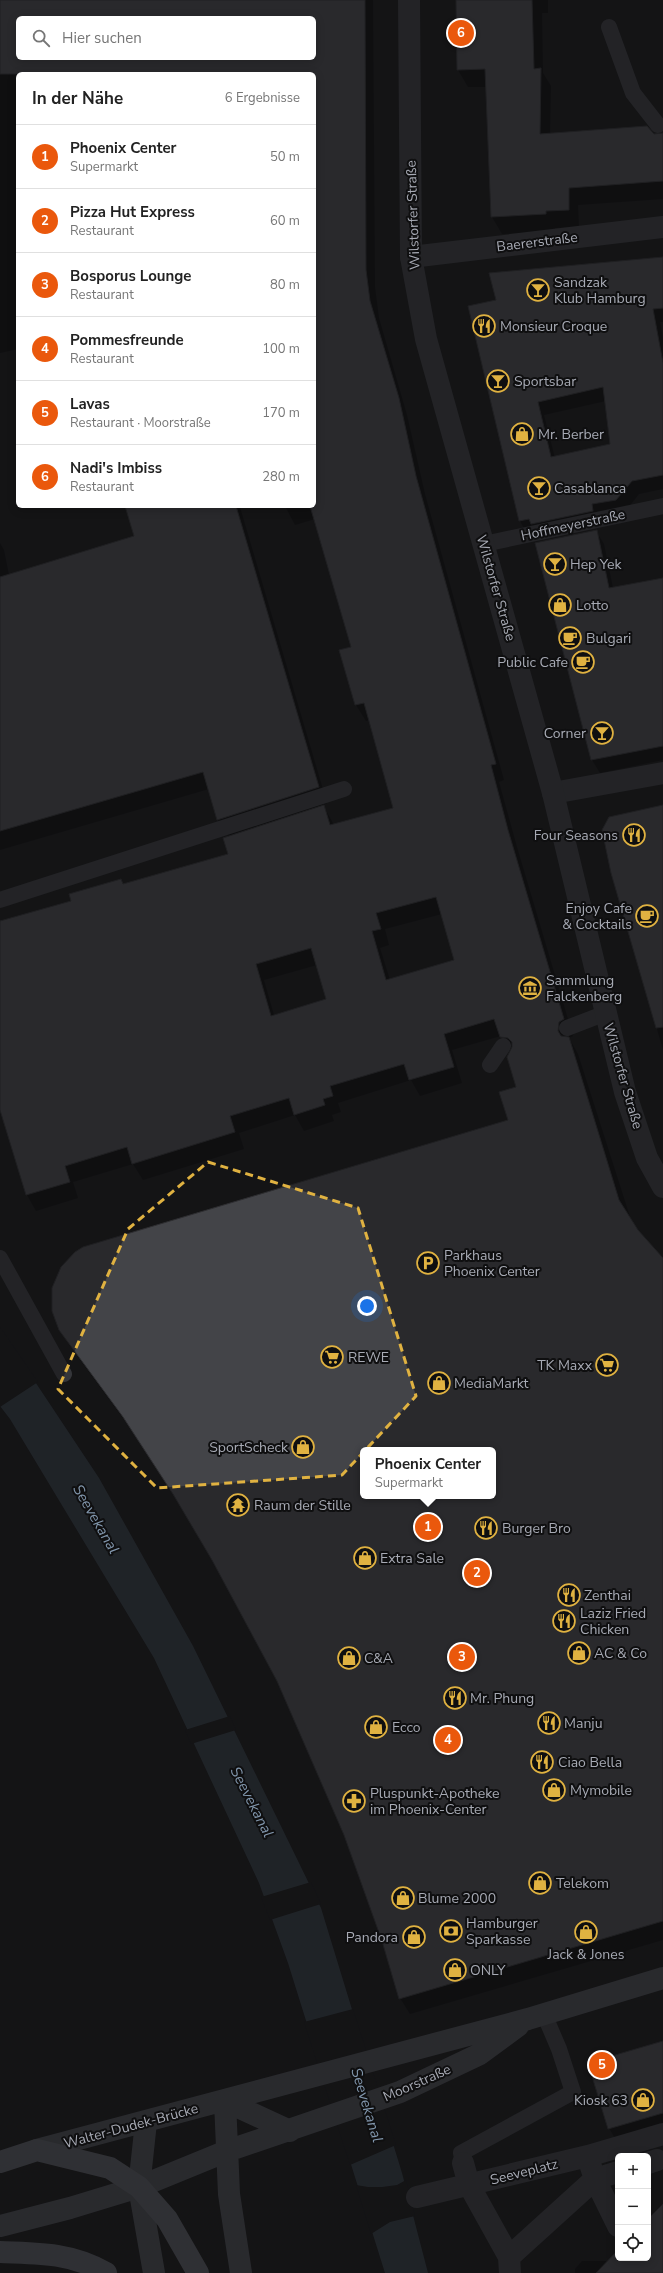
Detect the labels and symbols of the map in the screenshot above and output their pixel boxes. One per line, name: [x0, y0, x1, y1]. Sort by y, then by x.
pin: 6: [448, 18, 474, 48]
street label: Wilstorfer Straße: [402, 160, 424, 270]
street label: Baererstraße: [495, 228, 579, 256]
place label: Sandzak Klub Hamburg: [554, 273, 646, 308]
bar icon: Sandzak Klub Hamburg: [525, 277, 551, 303]
restaurant icon: Monsieur Croque: [471, 313, 497, 339]
place label: Monsieur Croque: [500, 317, 607, 336]
bar icon: Sportsbar: [485, 368, 511, 394]
place label: Sportsbar: [514, 372, 576, 391]
shop icon: Mr. Berber: [509, 421, 535, 447]
place label: Mr. Berber: [538, 425, 604, 444]
bar icon: Casablanca: [526, 475, 552, 501]
place label: Casablanca: [554, 479, 626, 498]
street label: Hoffmeyerstraße: [519, 505, 627, 545]
street label: Wilstorfer Straße: [472, 533, 520, 643]
bar icon: Hep Yek: [542, 551, 568, 577]
place label: Hep Yek: [570, 555, 623, 574]
shop icon: Lotto: [547, 592, 573, 618]
place label: Lotto: [576, 596, 609, 615]
cafe icon: Bulgari: [557, 625, 583, 651]
place label: Bulgari: [586, 629, 631, 648]
cafe icon: Public Cafe: [570, 649, 596, 675]
place label: Public Cafe: [497, 653, 568, 672]
bar icon: Corner: [589, 720, 615, 746]
place label: Corner: [544, 724, 586, 743]
restaurant icon: Four Seasons: [621, 822, 647, 848]
place label: Four Seasons: [534, 826, 618, 845]
place label: Enjoy Cafe & Cocktails: [562, 899, 632, 934]
cafe icon: Enjoy Cafe & Cocktails: [634, 903, 660, 929]
place label: Sammlung Falckenberg: [546, 971, 622, 1006]
museum icon: Sammlung Falckenberg: [517, 975, 543, 1001]
street label: Wilstorfer Straße: [599, 1021, 647, 1131]
place label: Parkhaus Phoenix Center: [444, 1246, 540, 1281]
parking icon: Parkhaus Phoenix Center: [415, 1250, 441, 1276]
your location: [357, 1296, 377, 1316]
supermarket icon: REWE: [319, 1344, 345, 1370]
place label: REWE: [348, 1348, 389, 1367]
supermarket icon: TK Maxx: [594, 1352, 620, 1378]
place label: TK Maxx: [537, 1356, 593, 1375]
shop icon: MediaMarkt: [426, 1370, 452, 1396]
place label: MediaMarkt: [454, 1374, 528, 1393]
shop icon: SportScheck: [290, 1434, 316, 1460]
place label: SportScheck: [209, 1438, 289, 1457]
water label: Seevekanal: [68, 1481, 124, 1557]
temple icon: Raum der Stille: [225, 1492, 251, 1518]
place label: Raum der Stille: [254, 1496, 351, 1515]
pin: 1: [415, 1512, 441, 1542]
restaurant icon: Burger Bro: [473, 1515, 499, 1541]
place label: Burger Bro: [502, 1519, 571, 1538]
shop icon: Extra Sale: [352, 1545, 378, 1571]
place label: Extra Sale: [380, 1549, 444, 1568]
pin: 2: [464, 1558, 490, 1588]
restaurant icon: Zenthai: [556, 1582, 582, 1608]
place label: Zenthai: [584, 1586, 631, 1605]
place label: Laziz Fried Chicken: [580, 1604, 646, 1639]
restaurant icon: Laziz Fried Chicken: [551, 1608, 577, 1634]
shop icon: AC & Co: [566, 1640, 592, 1666]
pin: 3: [449, 1642, 475, 1672]
place label: AC & Co: [594, 1644, 647, 1663]
shop icon: C&A: [336, 1645, 362, 1671]
place label: C&A: [364, 1649, 393, 1668]
restaurant icon: Mr. Phung: [442, 1685, 468, 1711]
place label: Mr. Phung: [470, 1689, 534, 1708]
restaurant icon: Manju: [536, 1710, 562, 1736]
shop icon: Ecco: [363, 1714, 389, 1740]
place label: Manju: [564, 1714, 603, 1733]
place label: Ecco: [392, 1718, 421, 1737]
pin: 4: [435, 1725, 461, 1755]
restaurant icon: Ciao Bella: [529, 1749, 555, 1775]
place label: Ciao Bella: [558, 1753, 622, 1772]
water label: Seevekanal: [226, 1763, 278, 1841]
shop icon: Mymobile: [541, 1777, 567, 1803]
place label: Mymobile: [570, 1781, 632, 1800]
place label: Pluspunkt-Apotheke im Phoenix-Center: [370, 1784, 499, 1819]
pharmacy icon: Pluspunkt-Apotheke im Phoenix-Center: [341, 1788, 367, 1814]
shop icon: Telekom: [527, 1870, 553, 1896]
place label: Telekom: [556, 1874, 609, 1893]
shop icon: Blume 2000: [390, 1885, 416, 1911]
place label: Blume 2000: [418, 1889, 496, 1908]
place label: Hamburger Sparkasse: [466, 1914, 538, 1949]
bank icon: Hamburger Sparkasse: [438, 1918, 464, 1944]
shop icon: Jack & Jones: [573, 1919, 599, 1945]
shop icon: Pandora: [401, 1924, 427, 1950]
place label: Pandora: [346, 1928, 398, 1947]
place label: Jack & Jones: [547, 1945, 625, 1964]
shop icon: ONLY: [442, 1957, 468, 1983]
place label: ONLY: [470, 1961, 506, 1980]
pin: 5: [589, 2050, 615, 2080]
street label: Moorstraße: [380, 2060, 454, 2106]
water label: Seevekanal: [346, 2065, 388, 2145]
shop icon: Kiosk 63: [630, 2087, 656, 2113]
place label: Kiosk 63: [574, 2091, 628, 2110]
street label: Walter-Dudek-Brücke: [62, 2099, 200, 2153]
street label: Seeveplatz: [488, 2154, 560, 2190]

